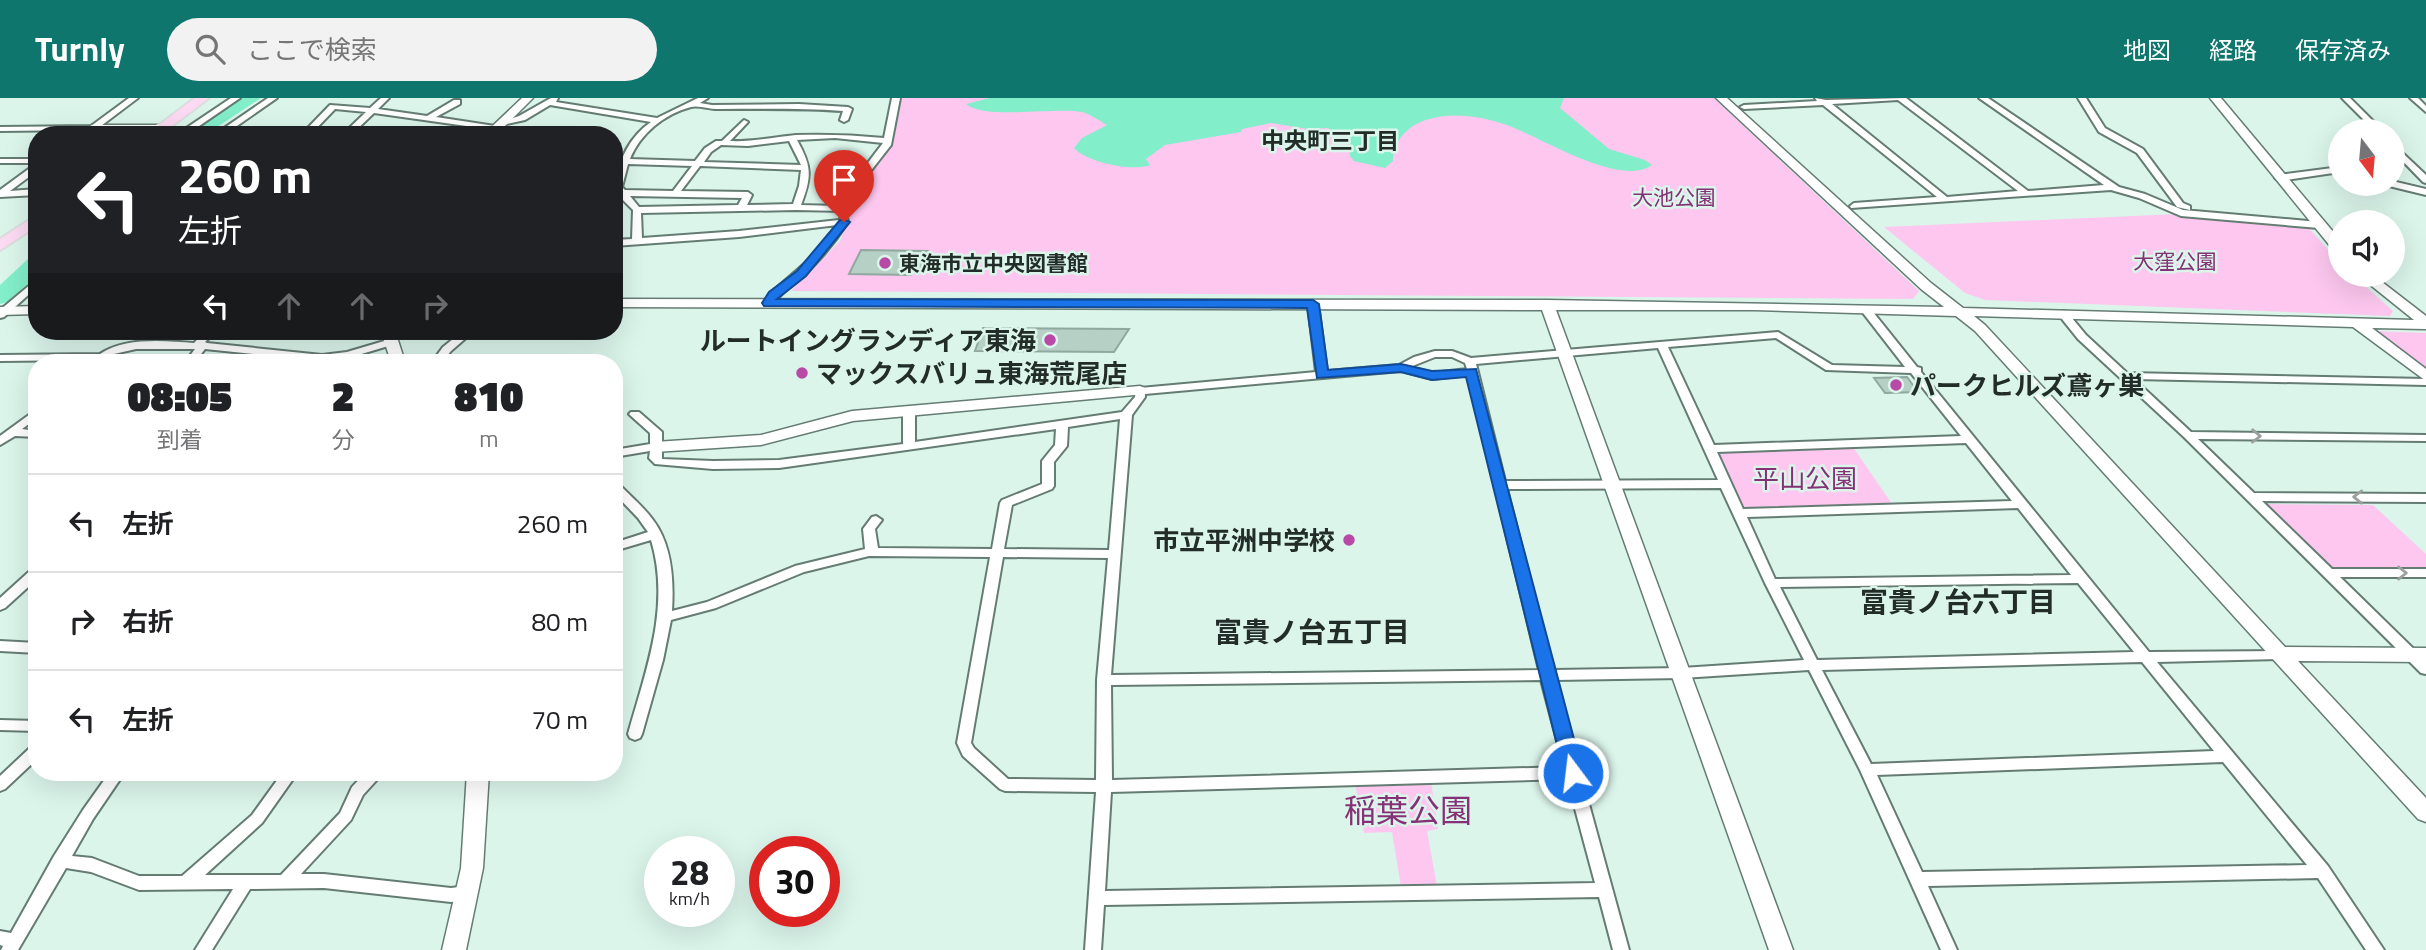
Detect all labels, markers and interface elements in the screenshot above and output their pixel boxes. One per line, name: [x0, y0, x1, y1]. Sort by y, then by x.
search box: [167, 18, 657, 81]
text: Turnly: [35, 24, 125, 74]
icon: search: [191, 30, 229, 68]
text: ここで検索: [247, 30, 377, 69]
text: 地図: [2123, 32, 2171, 68]
text: 経路: [2209, 32, 2257, 68]
text: 保存済み: [2295, 32, 2391, 68]
north arrow: [2328, 119, 2404, 196]
map controls: [2328, 119, 2405, 287]
district label: 中央町三丁目: [1261, 123, 1399, 158]
text: 260 m: [178, 137, 312, 212]
pin: [814, 150, 874, 222]
icon: left: [63, 154, 154, 245]
icon: arrive: [825, 161, 863, 199]
park label: 大池公園: [1632, 181, 1716, 213]
text: 左折: [178, 206, 242, 254]
button: sound: [2328, 210, 2405, 287]
park label: 大窪公園: [2133, 245, 2217, 277]
place label: 東海市立中央図書館: [899, 247, 1088, 279]
marker: 東海市立中央図書館: [877, 255, 893, 271]
icon: left: [197, 287, 235, 325]
icon: ahead: [270, 287, 308, 325]
icon: ahead: [343, 287, 381, 325]
icon: right: [416, 287, 454, 325]
place label: ルートイングランディア東海: [700, 321, 1036, 360]
marker: ルートイングランディア東海: [1042, 332, 1058, 348]
place label: マックスバリュ東海荒尾店: [816, 354, 1127, 393]
text: 08:05: [128, 363, 232, 427]
text: 2: [332, 363, 355, 427]
text: 810: [454, 363, 523, 427]
marker: マックスバリュ東海荒尾店: [794, 365, 810, 381]
place label: パークヒルズ鳶ヶ巣: [1910, 366, 2144, 405]
marker: パークヒルズ鳶ヶ巣: [1888, 377, 1904, 393]
text: m: [479, 421, 498, 456]
text: 到着: [157, 422, 203, 457]
text: 分: [332, 422, 355, 457]
one-way arrow: [2251, 428, 2262, 444]
park label: 平山公園: [1753, 459, 1857, 498]
one-way arrow: [2352, 489, 2363, 505]
icon: left: [63, 504, 101, 542]
text: 左折: [122, 504, 174, 543]
text: 260 m: [517, 504, 588, 543]
place label: 市立平洲中学校: [1153, 521, 1335, 560]
marker: 市立平洲中学校: [1341, 532, 1357, 548]
one-way arrow: [2397, 565, 2408, 581]
district label: 富貴ノ台六丁目: [1860, 580, 2056, 623]
icon: right: [63, 602, 101, 640]
text: 右折: [122, 602, 174, 641]
text: 80 m: [531, 602, 588, 641]
district label: 富貴ノ台五丁目: [1214, 610, 1410, 653]
icon: left: [63, 700, 101, 738]
text: 左折: [122, 700, 174, 739]
text: 70 m: [531, 700, 588, 739]
position arrow: [1536, 736, 1610, 810]
park label: 稲葉公園: [1344, 786, 1472, 834]
speed limit sign: 30: [749, 836, 840, 927]
text: 28: [670, 845, 709, 899]
text: km/h: [669, 885, 710, 912]

